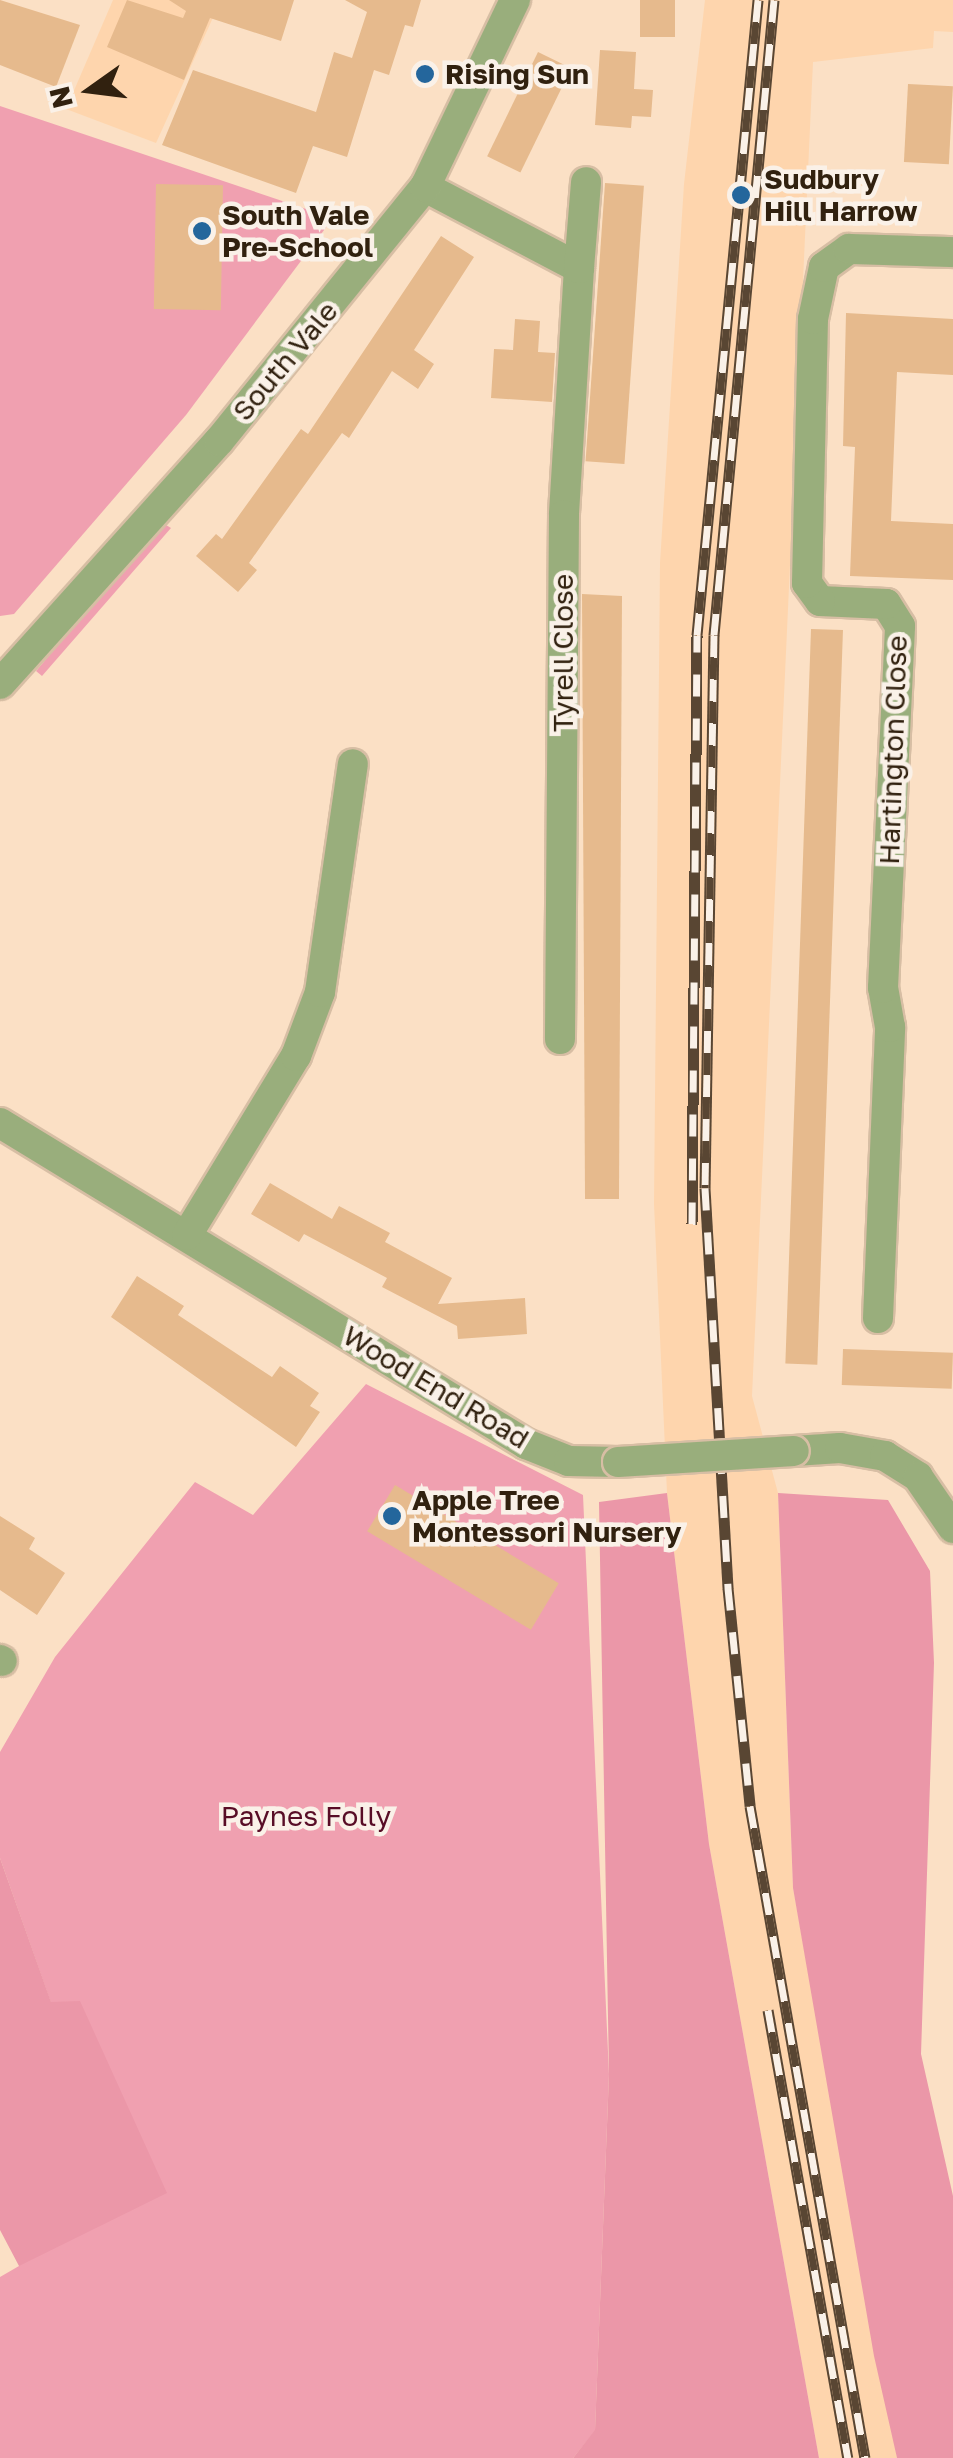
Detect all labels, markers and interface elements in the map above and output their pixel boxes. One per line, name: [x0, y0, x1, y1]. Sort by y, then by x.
north arrow: [40, 40, 140, 140]
place label: Rising Sun: [445, 57, 589, 91]
marker: Rising Sun: [414, 63, 436, 85]
text: N: [42, 83, 79, 112]
place label: Sudbury Hill Harrow: [764, 162, 918, 228]
marker: Sudbury Hill Harrow: [728, 182, 754, 208]
place label: South Vale Pre-School: [222, 198, 373, 264]
marker: South Vale Pre-School: [191, 220, 213, 242]
street label: South Vale: [226, 295, 344, 427]
street label: Tyrell Close: [546, 574, 580, 732]
street label: Hartington Close: [872, 635, 914, 865]
street label: Wood End Road: [337, 1318, 535, 1456]
place label: Apple Tree Montessori Nursery: [412, 1483, 682, 1549]
marker: Apple Tree Montessori Nursery: [381, 1505, 403, 1527]
park label: Paynes Folly: [221, 1799, 391, 1833]

